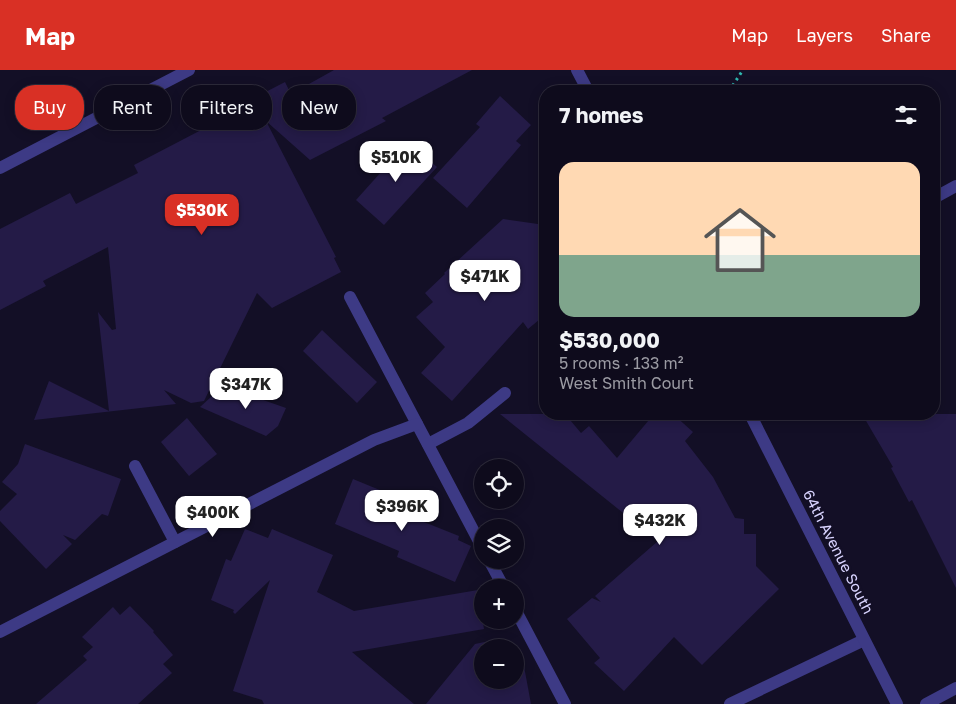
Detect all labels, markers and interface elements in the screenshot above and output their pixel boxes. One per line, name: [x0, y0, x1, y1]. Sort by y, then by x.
text: Map: [25, 21, 75, 50]
text: Map: [731, 24, 768, 46]
text: Layers: [796, 24, 853, 46]
text: Share: [881, 24, 931, 46]
chip: Buy: [15, 85, 84, 130]
chip: Rent: [94, 85, 171, 130]
chip: Filters: [181, 85, 272, 130]
chip: New: [282, 85, 356, 130]
icon: filters: [892, 101, 920, 129]
text: 7 homes: [559, 102, 644, 128]
pin: $510K: [361, 140, 431, 183]
text: $510K: [371, 147, 421, 167]
pin: $530K: [167, 194, 237, 236]
icon: home: [695, 195, 785, 285]
text: $530K: [176, 200, 228, 220]
pin: $471K: [450, 260, 520, 302]
text: $471K: [460, 266, 510, 286]
text: $530,000: [559, 327, 660, 353]
text: 5 rooms · 133 m²: [559, 353, 683, 373]
pin: $347K: [211, 368, 281, 410]
text: West Smith Court: [559, 373, 694, 393]
text: $347K: [221, 374, 271, 394]
map controls: [474, 459, 524, 689]
button: locate: [474, 459, 524, 509]
street label: 64th Avenue South: [800, 487, 878, 617]
pin: $396K: [367, 490, 437, 532]
pin: $400K: [178, 496, 248, 538]
text: $396K: [376, 496, 428, 516]
text: $400K: [186, 502, 240, 522]
pin: $432K: [625, 504, 695, 546]
text: $432K: [634, 510, 686, 530]
button: layers: [474, 519, 524, 569]
button: +: [474, 579, 524, 629]
button: −: [474, 639, 524, 689]

